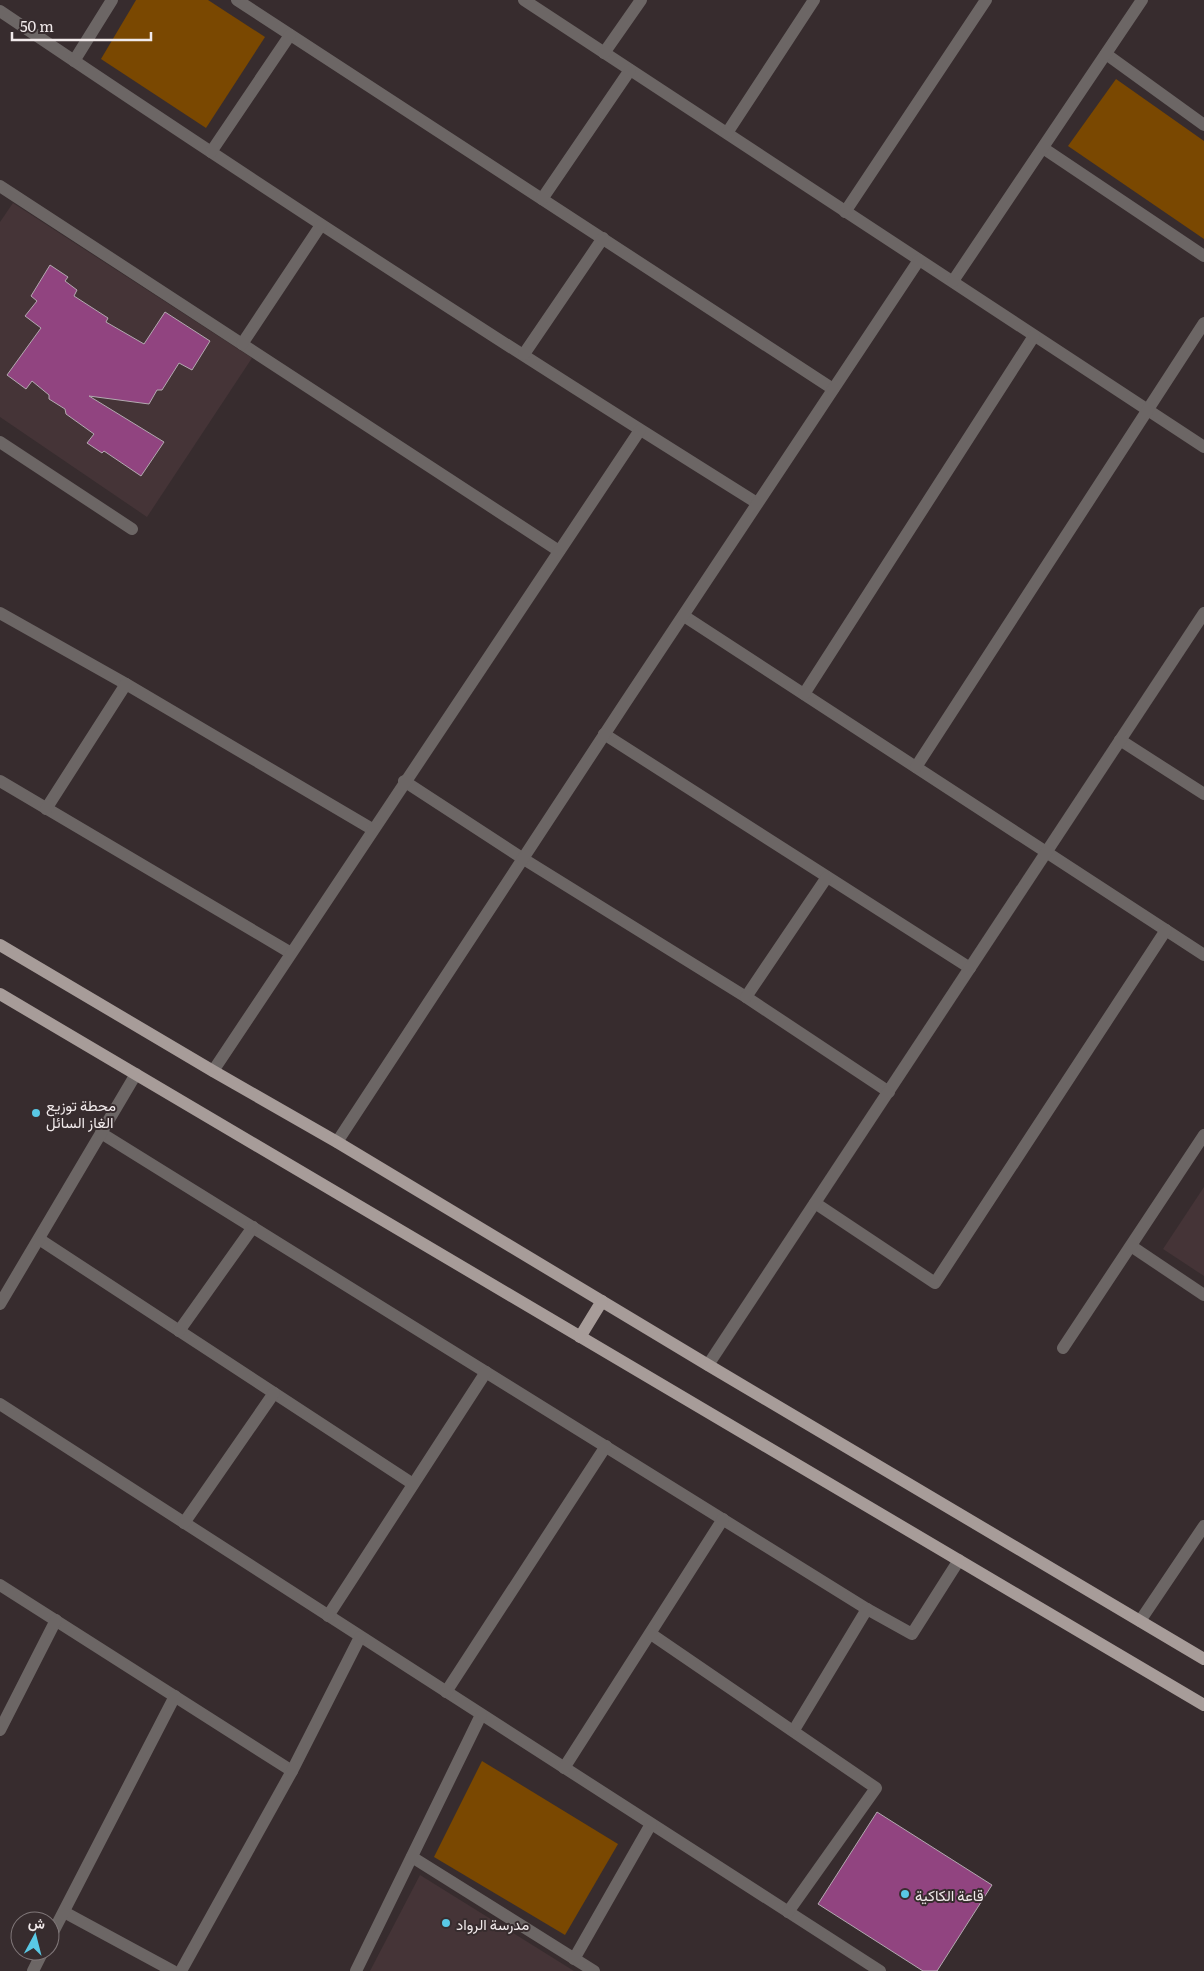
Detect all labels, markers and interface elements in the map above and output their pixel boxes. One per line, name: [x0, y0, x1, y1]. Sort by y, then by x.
scale bar: [12, 10, 151, 42]
text: 50 m: [20, 14, 54, 37]
place label: محطة توزيع الغاز السائل: [46, 1093, 116, 1133]
marker: محطة توزيع الغاز السائل: [30, 1107, 42, 1119]
place label: قاعة الكاكية: [915, 1883, 984, 1906]
marker: قاعة الكاكية: [899, 1888, 911, 1900]
north arrow: [10, 1911, 60, 1961]
text: ش: [27, 1911, 46, 1933]
place label: مدرسة الرواد: [456, 1912, 529, 1935]
marker: مدرسة الرواد: [440, 1917, 452, 1929]

